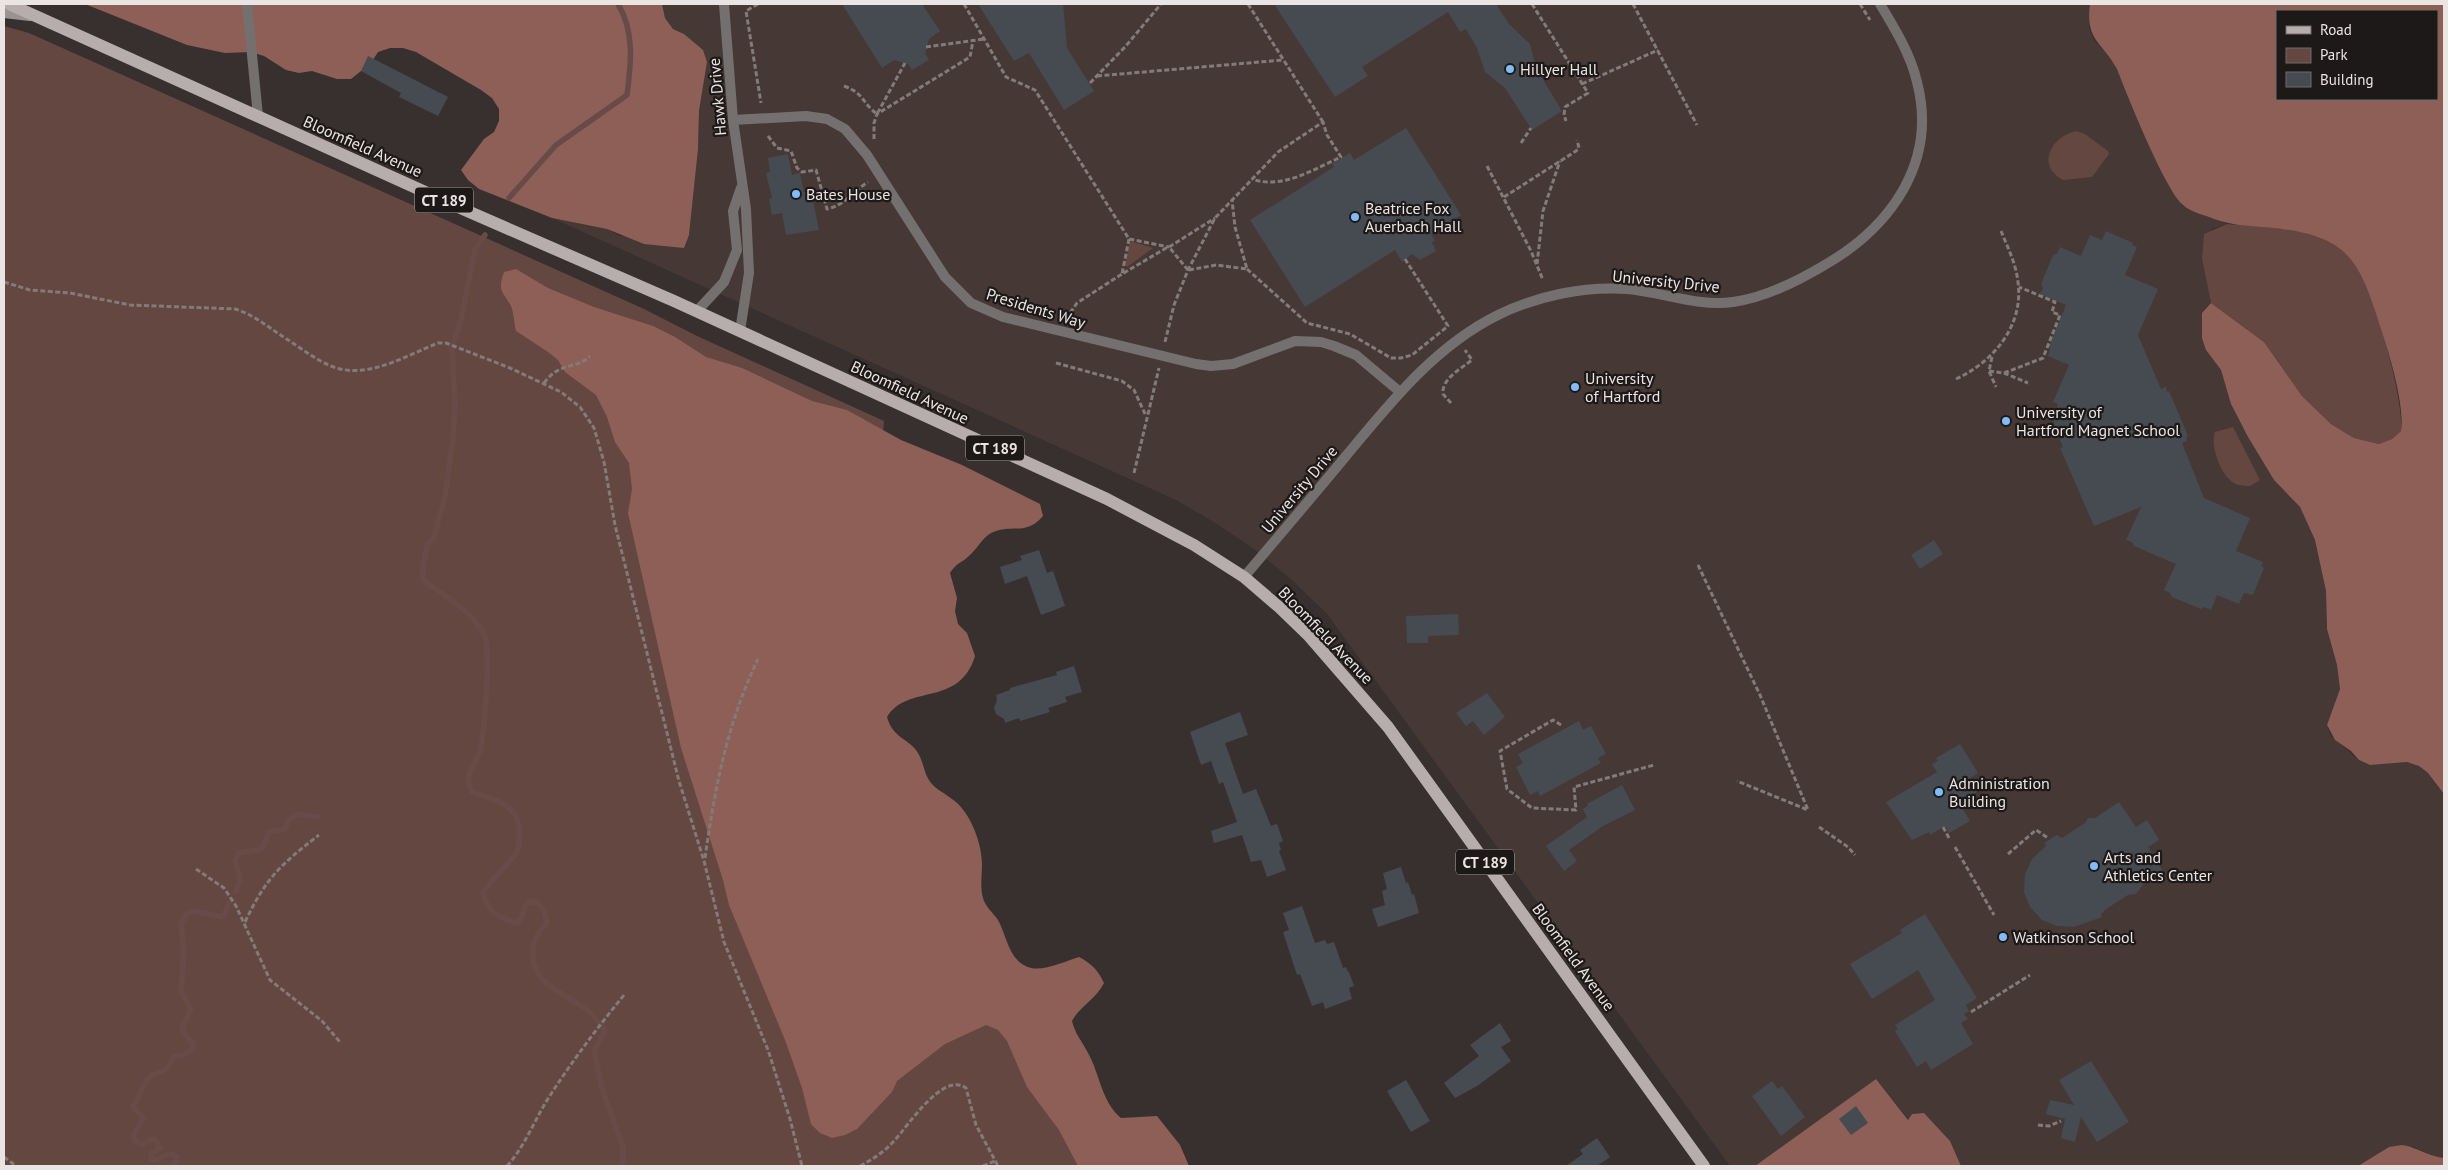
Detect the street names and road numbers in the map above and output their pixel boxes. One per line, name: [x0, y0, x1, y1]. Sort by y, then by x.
street label: Hawk Drive: [704, 57, 730, 137]
street label: Bloomfield Avenue: [300, 111, 426, 181]
road number: CT 189: [415, 188, 473, 212]
street label: University Drive: [1611, 265, 1721, 297]
street label: Presidents Way: [984, 283, 1088, 333]
street label: Bloomfield Avenue: [848, 356, 972, 428]
road number: CT 189: [966, 436, 1024, 460]
street label: University Drive: [1257, 441, 1341, 537]
street label: Bloomfield Avenue: [1274, 582, 1378, 688]
road number: CT 189: [1456, 850, 1514, 874]
street label: Bloomfield Avenue: [1528, 899, 1620, 1015]

